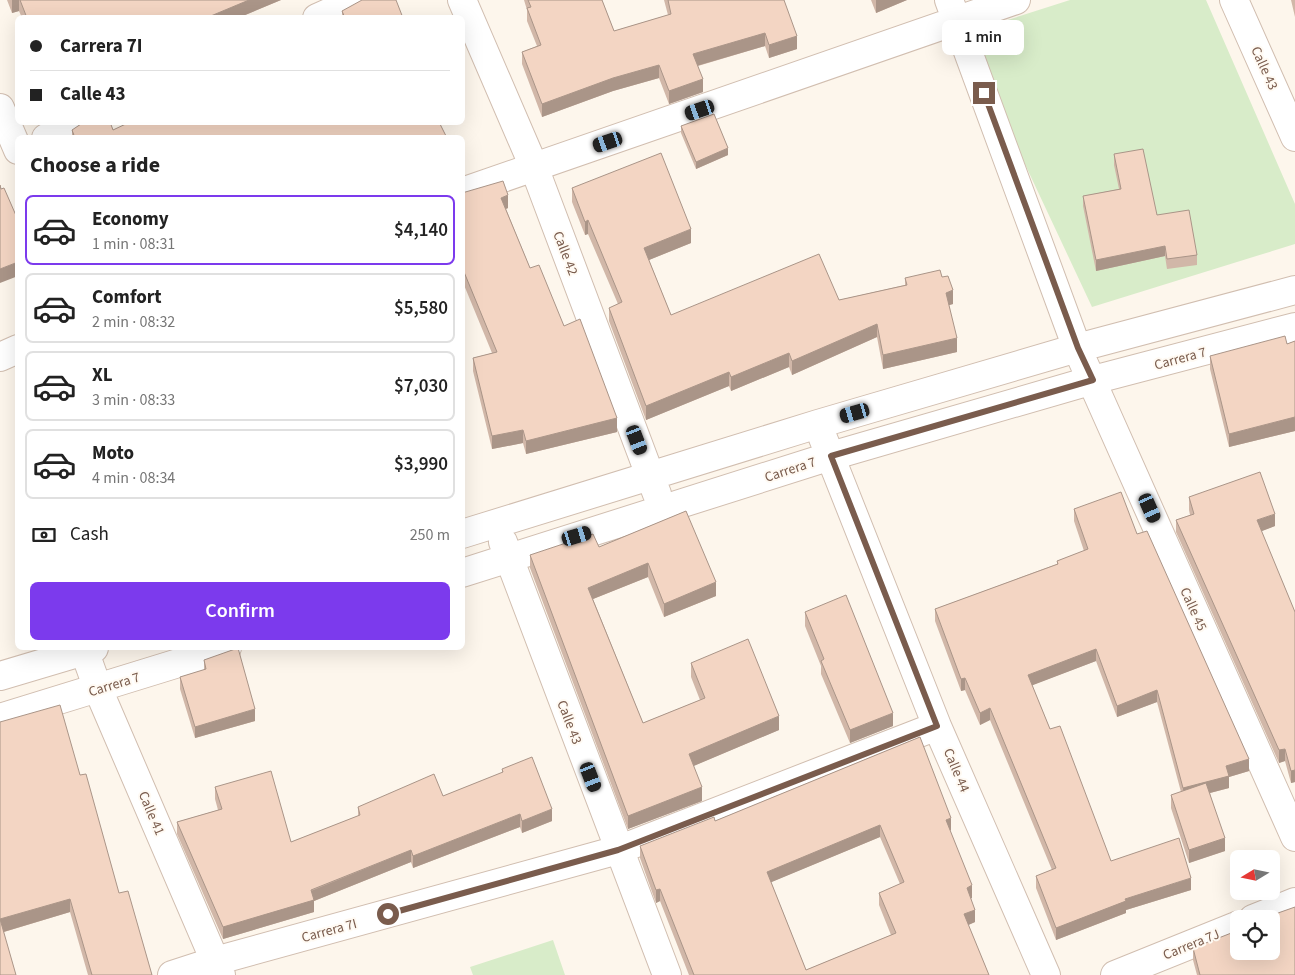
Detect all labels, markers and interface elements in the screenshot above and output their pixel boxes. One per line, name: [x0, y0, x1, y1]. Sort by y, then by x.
callout: 1 min: [943, 21, 1025, 56]
text: 1 min: [964, 26, 1002, 48]
text: Carrera 7I: [60, 33, 142, 60]
street label: Calle 43: [1246, 43, 1283, 93]
text: Calle 43: [60, 81, 126, 108]
route end: [973, 82, 995, 104]
car: [683, 98, 716, 122]
car: [591, 130, 624, 154]
text: Choose a ride: [30, 149, 160, 181]
text: Economy: [92, 206, 169, 233]
icon: car: [32, 208, 77, 253]
text: $4,140: [394, 217, 448, 244]
street label: Calle 42: [548, 228, 583, 278]
text: 1 min · 08:31: [92, 233, 175, 255]
text: Comfort: [92, 284, 162, 311]
icon: car: [32, 286, 77, 331]
text: $5,580: [394, 295, 448, 322]
text: 2 min · 08:32: [92, 311, 175, 333]
street label: Carrera 7: [1152, 342, 1208, 375]
text: XL: [92, 362, 113, 389]
icon: car: [32, 364, 77, 409]
text: $7,030: [394, 373, 448, 400]
text: 3 min · 08:33: [92, 389, 175, 411]
car: [838, 402, 871, 424]
car: [624, 423, 649, 457]
text: Moto: [92, 440, 134, 467]
icon: car: [32, 442, 77, 487]
text: $3,990: [394, 451, 448, 478]
street label: Carrera 7: [762, 452, 819, 488]
text: 4 min · 08:34: [92, 467, 175, 489]
car: [1137, 491, 1162, 525]
icon: cash: [30, 521, 58, 549]
text: Cash: [70, 521, 109, 548]
text: 250 m: [410, 524, 450, 546]
car: [560, 524, 593, 548]
button: Confirm: [30, 582, 450, 640]
street label: Calle 45: [1175, 584, 1212, 634]
street label: Carrera 7: [86, 668, 143, 702]
street label: Calle 43: [552, 697, 587, 747]
street label: Calle 44: [938, 745, 974, 795]
car: [578, 760, 603, 794]
street label: Calle 41: [133, 788, 169, 838]
north arrow: [1230, 850, 1280, 900]
map controls: [1230, 850, 1280, 960]
route start: [377, 903, 399, 925]
button: locate: [1230, 910, 1280, 960]
street label: Carrera 7I: [299, 914, 359, 948]
street label: Carrera 7J: [1160, 924, 1223, 965]

